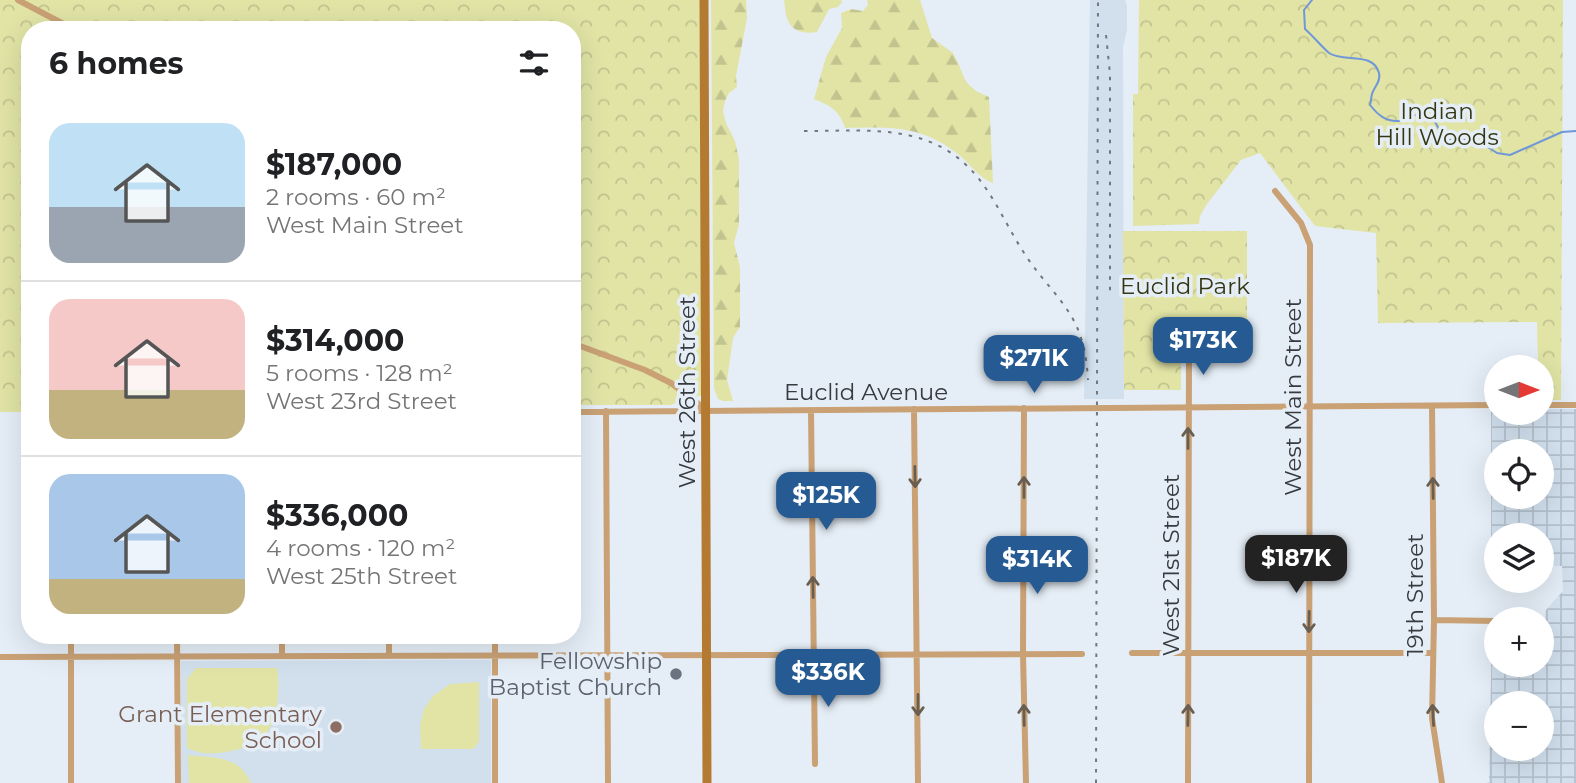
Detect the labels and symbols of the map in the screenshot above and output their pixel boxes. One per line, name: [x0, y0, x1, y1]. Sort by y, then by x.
park label: Indian Hill Woods: [1375, 97, 1499, 151]
park label: Euclid Park: [1120, 272, 1250, 300]
street label: West 26th Street: [673, 296, 701, 488]
street label: West Main Street: [1279, 298, 1307, 496]
pin: $173K: [1154, 318, 1252, 377]
pin: $271K: [985, 336, 1083, 395]
north arrow: [1484, 355, 1554, 425]
street label: Euclid Avenue: [784, 378, 948, 406]
one-way arrow: [1181, 427, 1195, 450]
one-way arrow: [908, 466, 921, 489]
pin: $125K: [777, 472, 875, 532]
street label: West 21st Street: [1157, 474, 1185, 656]
one-way arrow: [1017, 476, 1031, 499]
one-way arrow: [1426, 477, 1439, 500]
street label: 19th Street: [1401, 534, 1429, 657]
pin: $314K: [988, 536, 1086, 596]
pin: $187K: [1247, 536, 1345, 595]
one-way arrow: [806, 575, 820, 598]
one-way arrow: [1302, 610, 1316, 633]
place label: Fellowship Baptist Church: [489, 647, 662, 701]
pin: $336K: [779, 650, 877, 709]
marker: Fellowship Baptist Church: [668, 666, 684, 682]
one-way arrow: [911, 693, 925, 716]
place label: Grant Elementary School: [118, 700, 323, 754]
one-way arrow: [1018, 704, 1031, 727]
one-way arrow: [1181, 704, 1195, 727]
one-way arrow: [1426, 705, 1439, 727]
marker: Grant Elementary School: [328, 719, 344, 735]

